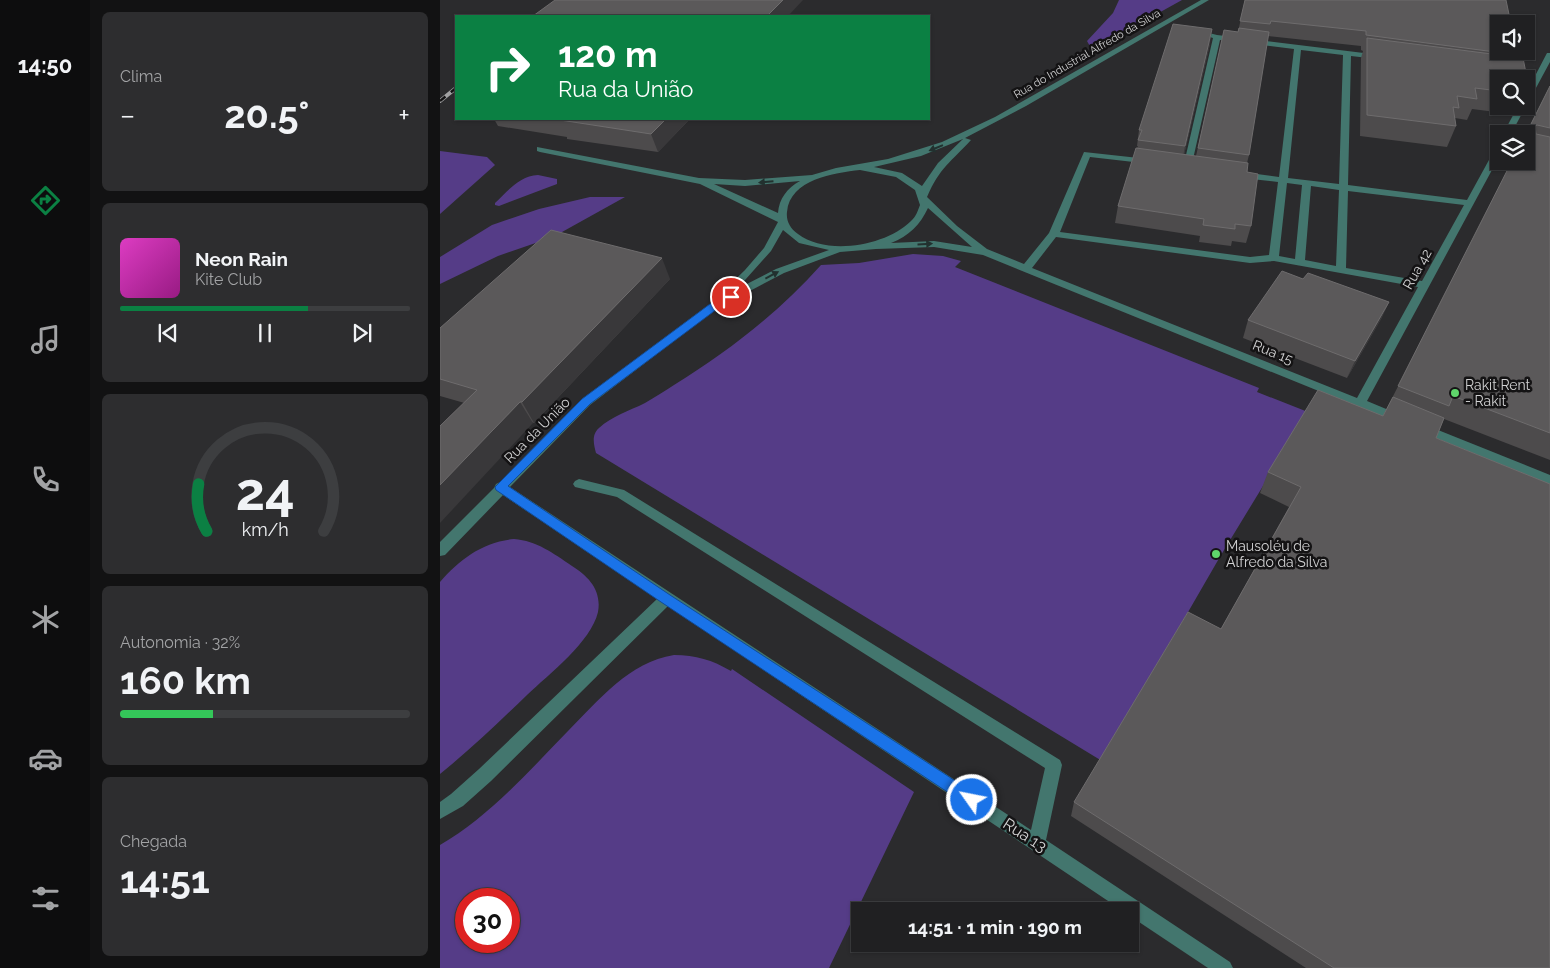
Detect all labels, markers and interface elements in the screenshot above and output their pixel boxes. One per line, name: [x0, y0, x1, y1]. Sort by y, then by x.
street label: Rua do Industrial Alfredo da Silva: [1011, 7, 1163, 101]
map controls: [1490, 15, 1535, 170]
button: sound: [1490, 15, 1535, 60]
text: 120 m: [558, 34, 658, 75]
icon: right: [475, 35, 540, 100]
text: 14:50: [18, 52, 72, 78]
text: Clima: [120, 67, 162, 86]
button: search: [1490, 70, 1535, 115]
text: Rua da União: [558, 76, 693, 102]
text: 20.5°: [224, 92, 309, 137]
text: −: [120, 99, 135, 132]
text: +: [398, 99, 410, 132]
button: layers: [1490, 125, 1535, 170]
one-way arrow: [929, 145, 943, 153]
one-way arrow: [757, 178, 773, 186]
icon: directions: [28, 183, 63, 218]
one-way arrow: [917, 240, 933, 248]
street label: Rua 42: [1399, 246, 1435, 292]
text: Neon Rain: [195, 248, 288, 270]
text: Kite Club: [195, 270, 262, 289]
one-way arrow: [765, 271, 779, 279]
pin: [710, 276, 752, 318]
icon: arrive: [717, 283, 745, 311]
icon: previous: [154, 319, 182, 347]
icon: pause: [251, 319, 279, 347]
icon: next: [348, 319, 376, 347]
icon: music: [28, 322, 63, 357]
street label: Rua 15: [1250, 337, 1296, 367]
place label: Rakit Rent - Rakit: [1465, 377, 1531, 409]
marker: Rakit Rent - Rakit: [1449, 387, 1461, 399]
street label: Rua da União: [501, 394, 573, 466]
text: 24: [235, 461, 295, 522]
icon: phone: [28, 462, 63, 497]
text: km/h: [241, 519, 289, 540]
place label: Mausoléu de Alfredo da Silva: [1226, 538, 1327, 570]
marker: Mausoléu de Alfredo da Silva: [1210, 548, 1222, 560]
icon: climate: [28, 602, 63, 637]
text: Autonomia · 32%: [120, 633, 240, 652]
text: 160 km: [120, 658, 251, 703]
icon: car: [28, 741, 63, 776]
position arrow: [945, 773, 997, 825]
street label: Rua 13: [1000, 814, 1050, 856]
text: Chegada: [120, 832, 187, 851]
text: 14:51: [120, 857, 210, 902]
icon: filters: [28, 881, 63, 916]
speed limit sign: 30: [455, 888, 520, 953]
text: 14:51 · 1 min · 190 m: [908, 916, 1082, 938]

